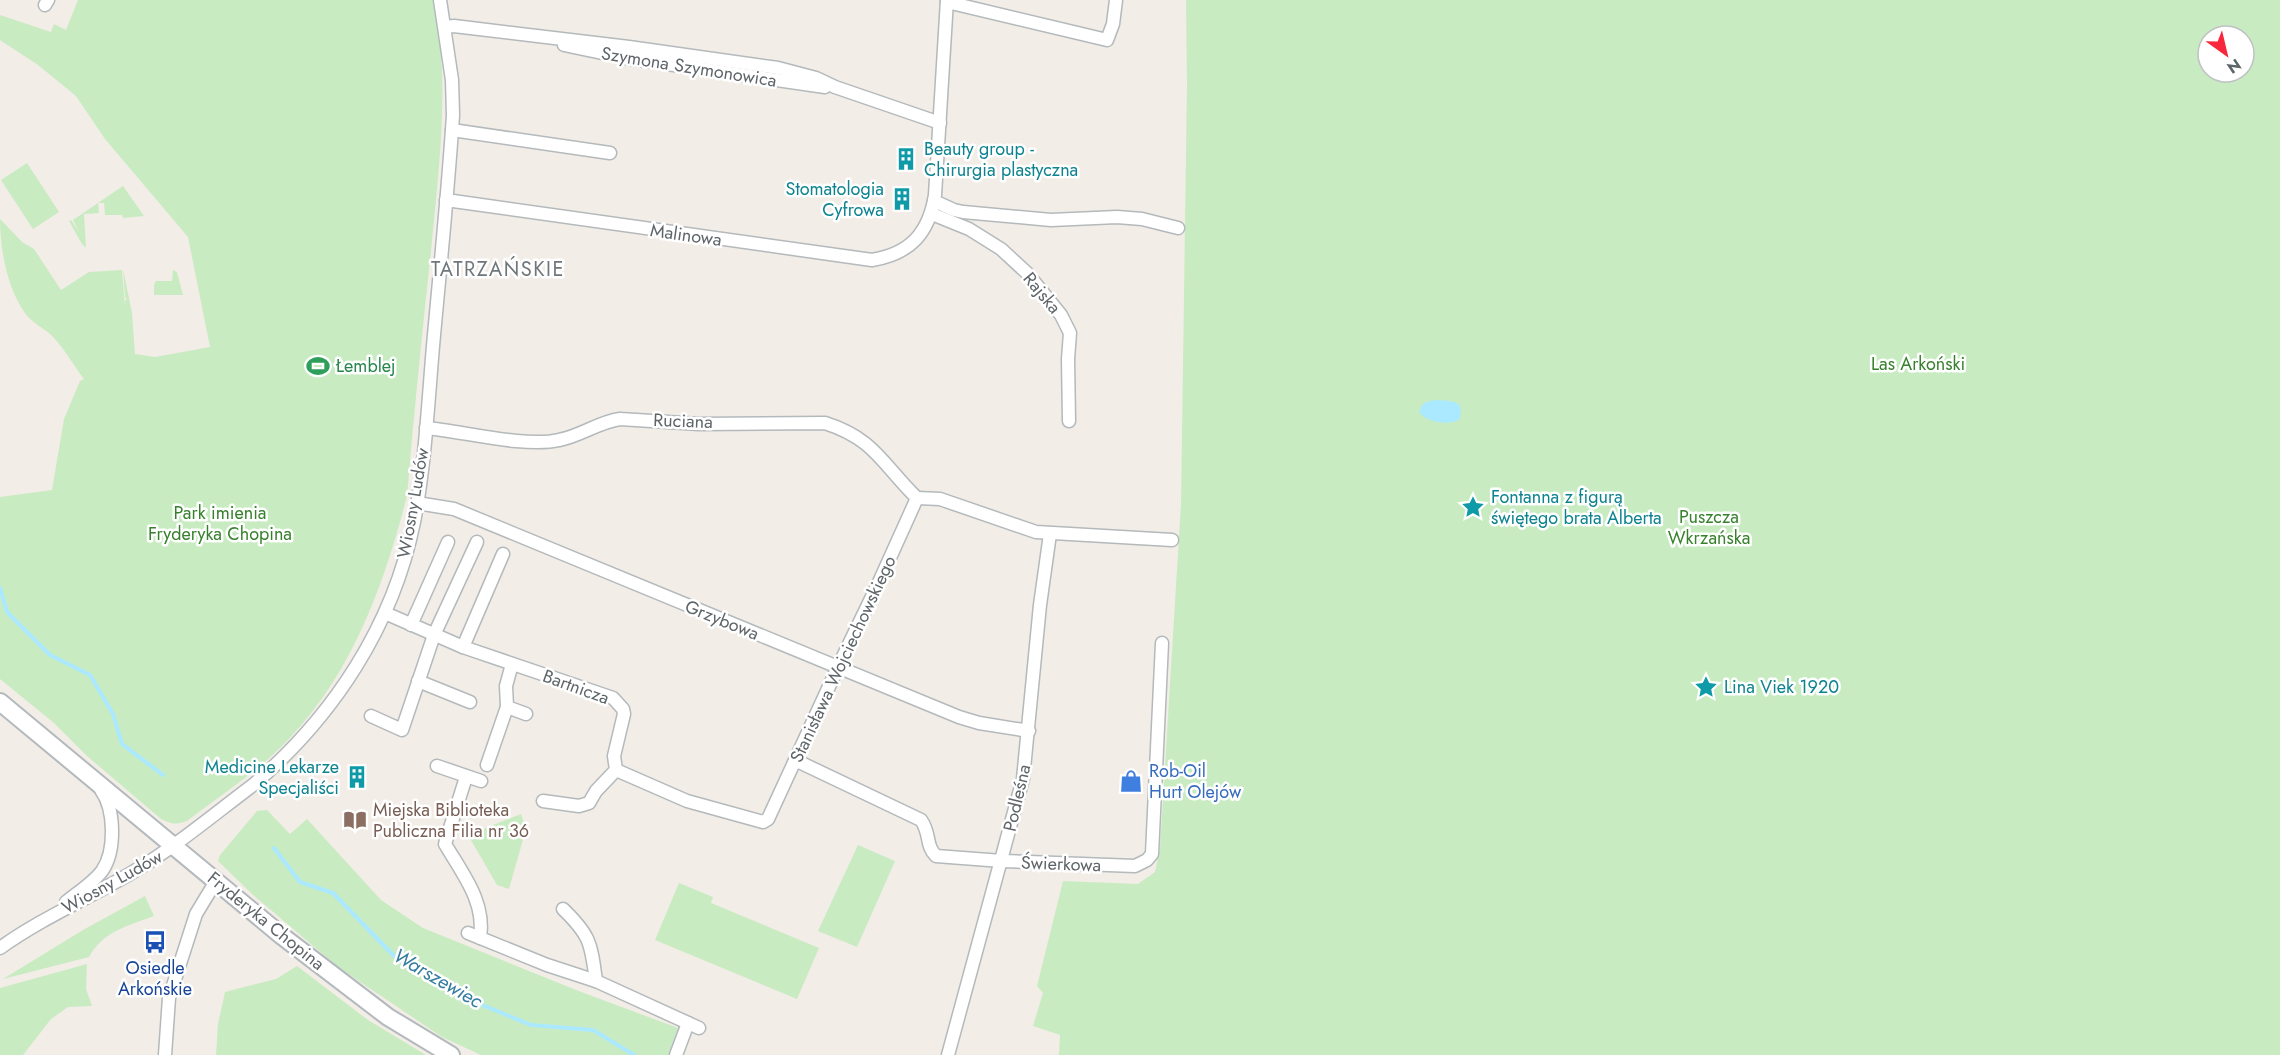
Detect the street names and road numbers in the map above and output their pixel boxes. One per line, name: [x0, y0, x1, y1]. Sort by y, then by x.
street label: Szymona Szymonowica: [600, 40, 778, 94]
street label: Malinowa: [649, 217, 723, 253]
street label: Rajska: [1017, 267, 1067, 319]
street label: Ruciana: [653, 407, 713, 435]
street label: Wiosny Ludów: [391, 445, 436, 560]
street label: Stanisława Wojciechowskiego: [784, 551, 903, 767]
street label: Grzybowa: [681, 593, 763, 647]
street label: Bartnicza: [539, 663, 613, 711]
street label: Podleśna: [997, 762, 1037, 834]
street label: Wiosny Ludów: [57, 843, 168, 920]
street label: Świerkowa: [1020, 850, 1102, 878]
street label: Fryderyka Chopina: [202, 866, 330, 976]

